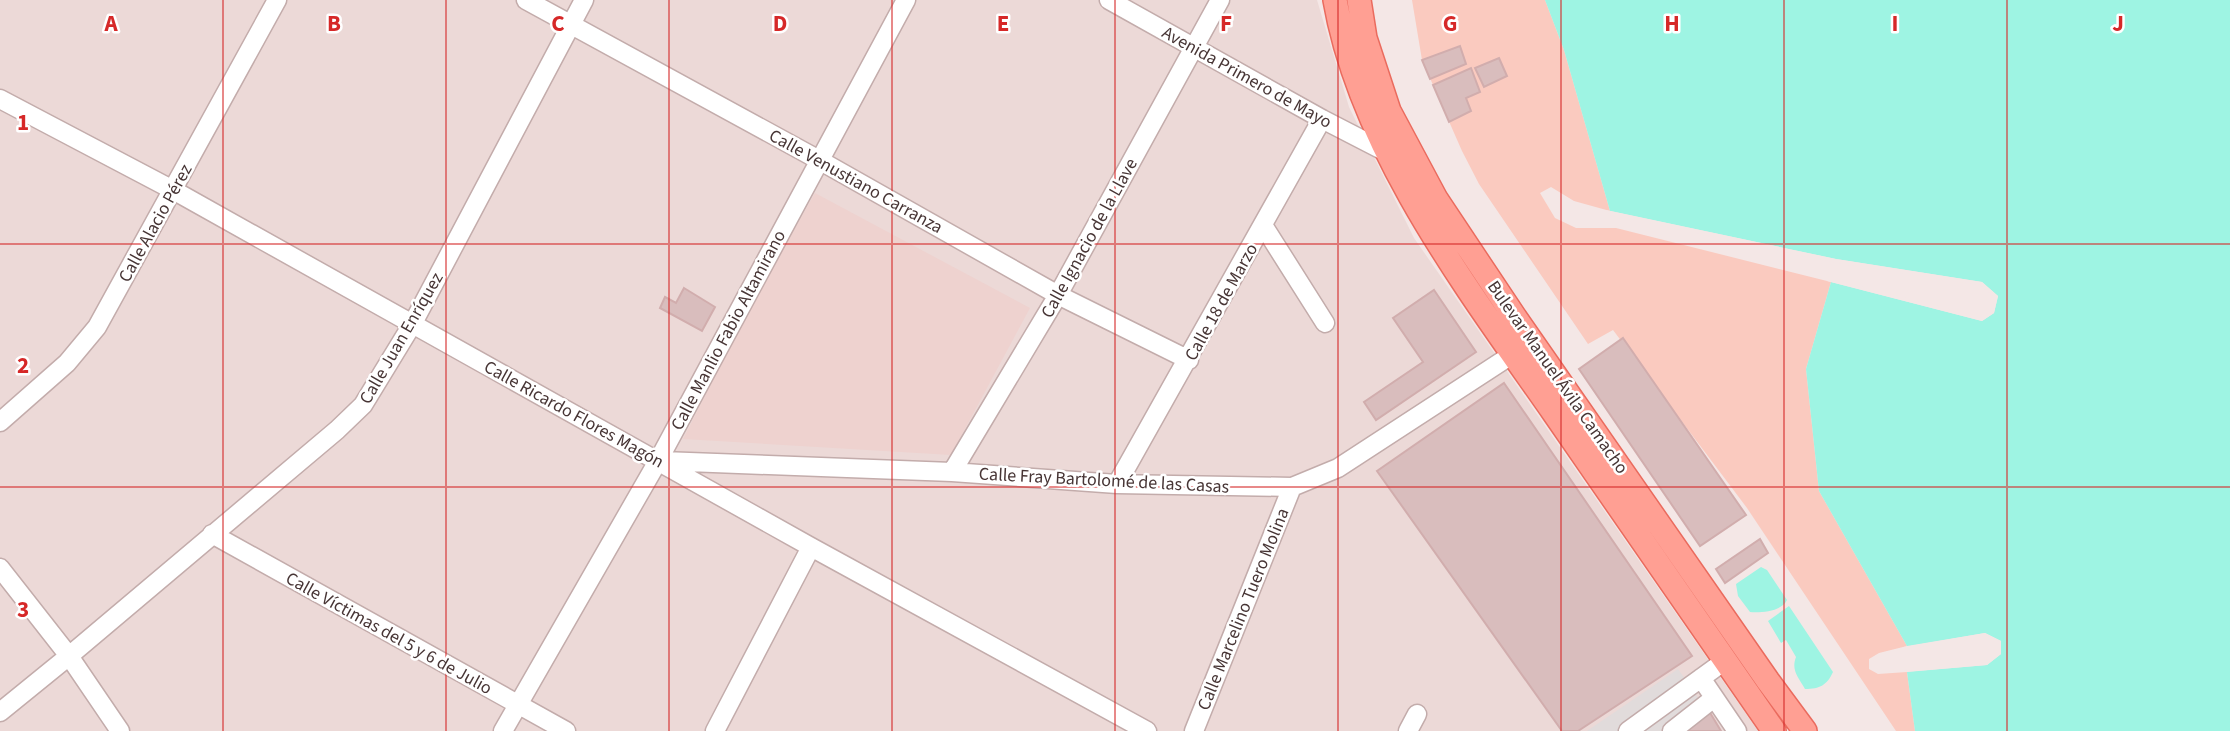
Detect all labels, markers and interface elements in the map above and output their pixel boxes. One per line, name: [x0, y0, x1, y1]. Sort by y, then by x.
text: A: [103, 7, 118, 40]
text: B: [327, 7, 341, 40]
text: C: [551, 7, 565, 40]
text: D: [773, 7, 787, 40]
text: E: [997, 7, 1009, 40]
text: F: [1220, 7, 1232, 40]
text: G: [1443, 7, 1457, 40]
text: H: [1664, 7, 1680, 40]
text: I: [1892, 7, 1898, 40]
text: J: [2112, 7, 2124, 40]
street label: Avenida Primero de Mayo: [1157, 20, 1336, 135]
text: 1: [17, 106, 29, 139]
street label: Calle Venustiano Carranza: [764, 123, 947, 240]
street label: Calle Ignacio de la Llave: [1035, 154, 1144, 323]
street label: Calle Alacio Pérez: [113, 159, 198, 287]
street label: Calle Manlio Fabio Altamirano: [665, 226, 792, 435]
street label: Calle 18 de Marzo: [1179, 239, 1264, 365]
street label: Calle Juan Enríquez: [354, 267, 450, 409]
street label: Bulevar Manuel Ávila Camacho: [1481, 276, 1634, 479]
text: 2: [17, 349, 29, 382]
street label: Calle Ricardo Flores Magón: [479, 354, 668, 474]
street label: Calle Fray Bartolomé de las Casas: [978, 461, 1230, 500]
street label: Calle Marcelino Tuero Molina: [1191, 504, 1296, 714]
street label: Calle Víctimas del 5 y 6 de Julio: [281, 566, 497, 701]
text: 3: [17, 593, 29, 626]

